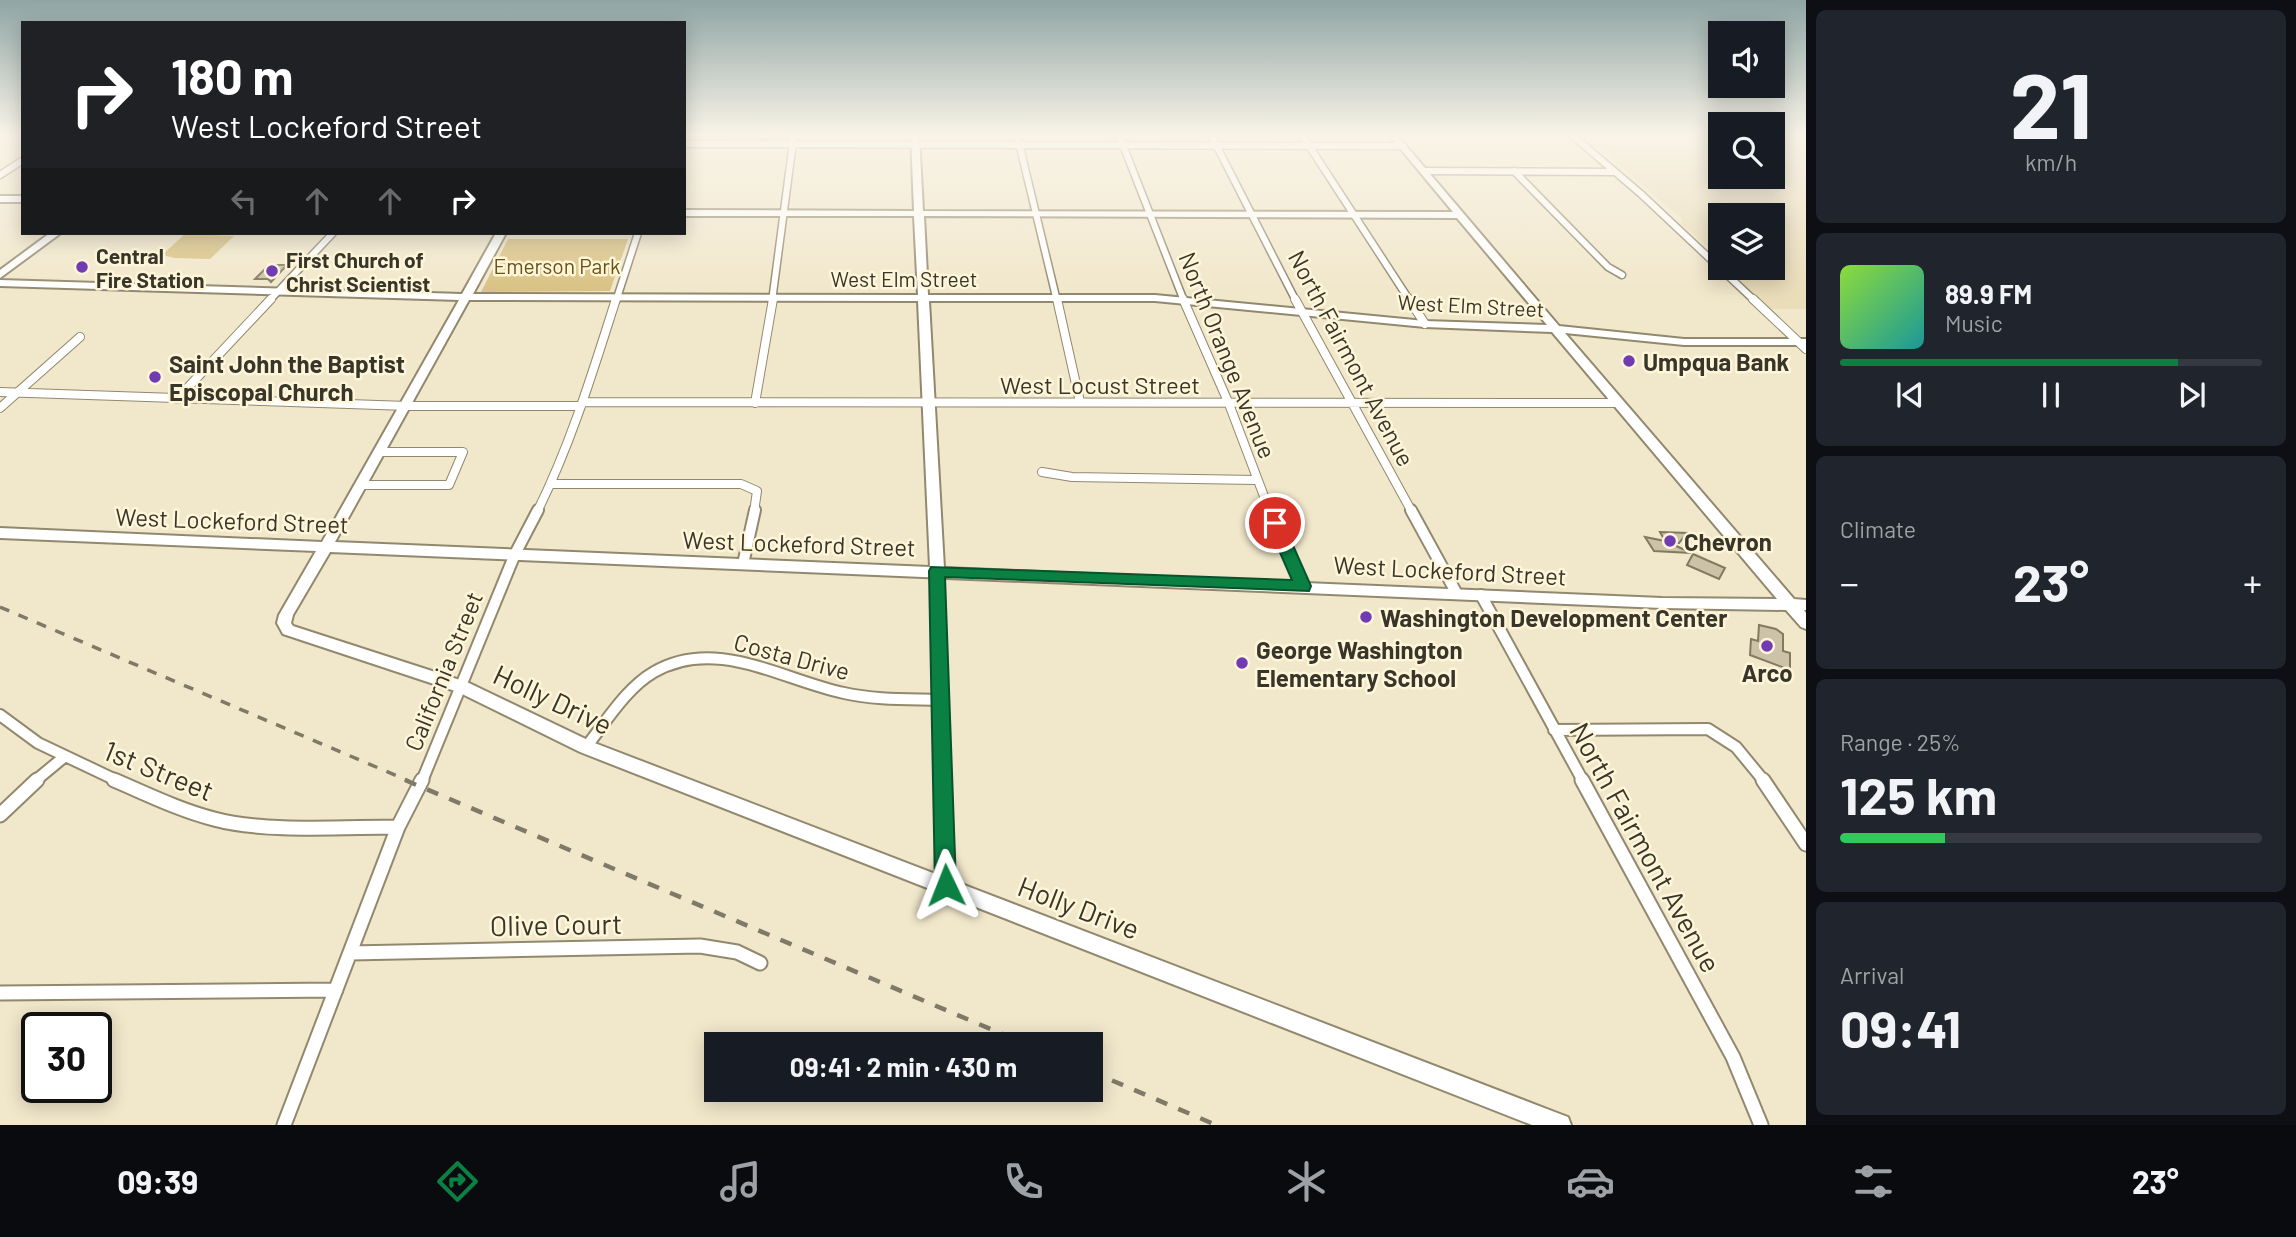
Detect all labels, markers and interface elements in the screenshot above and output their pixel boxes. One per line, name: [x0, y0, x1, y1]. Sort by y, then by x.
map controls: [1708, 21, 1785, 280]
button: sound: [1708, 21, 1785, 98]
text: 180 m: [171, 46, 294, 105]
text: 21: [2010, 48, 2092, 157]
icon: right: [56, 49, 147, 140]
text: West Lockeford Street: [171, 106, 482, 144]
button: search: [1708, 112, 1785, 189]
text: km/h: [2025, 148, 2077, 176]
icon: left: [225, 182, 263, 220]
icon: ahead: [298, 182, 336, 220]
icon: ahead: [371, 182, 409, 220]
icon: right: [444, 182, 482, 220]
button: layers: [1708, 203, 1785, 280]
place label: Central Fire Station: [96, 243, 204, 292]
street label: North Fairmont Avenue: [1283, 245, 1421, 471]
place label: First Church of Christ Scientist: [286, 247, 430, 296]
street label: North Orange Avenue: [1173, 247, 1283, 463]
park label: Emerson Park: [493, 253, 621, 278]
marker: Central Fire Station: [74, 259, 90, 275]
marker: First Church of Christ Scientist: [264, 263, 280, 279]
street label: West Elm Street: [831, 266, 977, 291]
text: 89.9 FM: [1945, 278, 2032, 309]
street label: West Elm Street: [1397, 289, 1545, 321]
text: Music: [1945, 309, 2003, 337]
place label: Umpqua Bank: [1643, 347, 1790, 376]
place label: Saint John the Baptist Episcopal Church: [169, 349, 405, 406]
marker: Umpqua Bank: [1621, 353, 1637, 369]
marker: Saint John the Baptist Episcopal Church: [147, 369, 163, 385]
street label: West Locust Street: [1000, 370, 1200, 399]
icon: previous: [1891, 376, 1929, 414]
icon: pause: [2032, 376, 2070, 414]
icon: next: [2173, 376, 2211, 414]
pin: [1245, 493, 1305, 553]
street label: West Lockeford Street: [115, 501, 349, 539]
icon: arrive: [1256, 504, 1294, 542]
text: Climate: [1840, 515, 1916, 543]
street label: West Lockeford Street: [682, 524, 916, 562]
place label: Chevron: [1684, 527, 1772, 556]
marker: Chevron: [1662, 533, 1678, 549]
street label: West Lockeford Street: [1333, 549, 1567, 591]
text: 23°: [2013, 550, 2089, 612]
text: −: [1840, 559, 1859, 605]
text: +: [2243, 559, 2262, 605]
street label: California Street: [398, 587, 488, 755]
place label: Washington Development Center: [1380, 603, 1727, 632]
marker: Washington Development Center: [1358, 609, 1374, 625]
street label: Costa Drive: [731, 627, 853, 685]
place label: George Washington Elementary School: [1256, 635, 1463, 692]
marker: Arco: [1759, 638, 1775, 654]
marker: George Washington Elementary School: [1234, 655, 1250, 671]
street label: Holly Drive: [488, 657, 618, 741]
place label: Arco: [1741, 658, 1793, 687]
street label: North Fairmont Avenue: [1563, 716, 1729, 978]
text: Range · 25%: [1840, 728, 1960, 756]
street label: 1st Street: [99, 733, 219, 807]
text: 125 km: [1840, 763, 1997, 825]
position arrow: [909, 848, 983, 922]
street label: Holly Drive: [1013, 868, 1145, 946]
street label: Olive Court: [490, 906, 622, 942]
text: Arrival: [1840, 961, 1904, 989]
text: 09:41: [1840, 996, 1961, 1058]
speed limit sign: 30: [21, 1012, 112, 1103]
text: 09:41 · 2 min · 430 m: [790, 1051, 1017, 1082]
icon: directions: [433, 1157, 482, 1206]
icon: music: [716, 1157, 765, 1206]
icon: phone: [999, 1157, 1048, 1206]
icon: climate: [1282, 1157, 1331, 1206]
icon: car: [1566, 1157, 1615, 1206]
icon: filters: [1849, 1157, 1898, 1206]
text: 09:39: [117, 1162, 198, 1200]
text: 23°: [2132, 1162, 2179, 1200]

